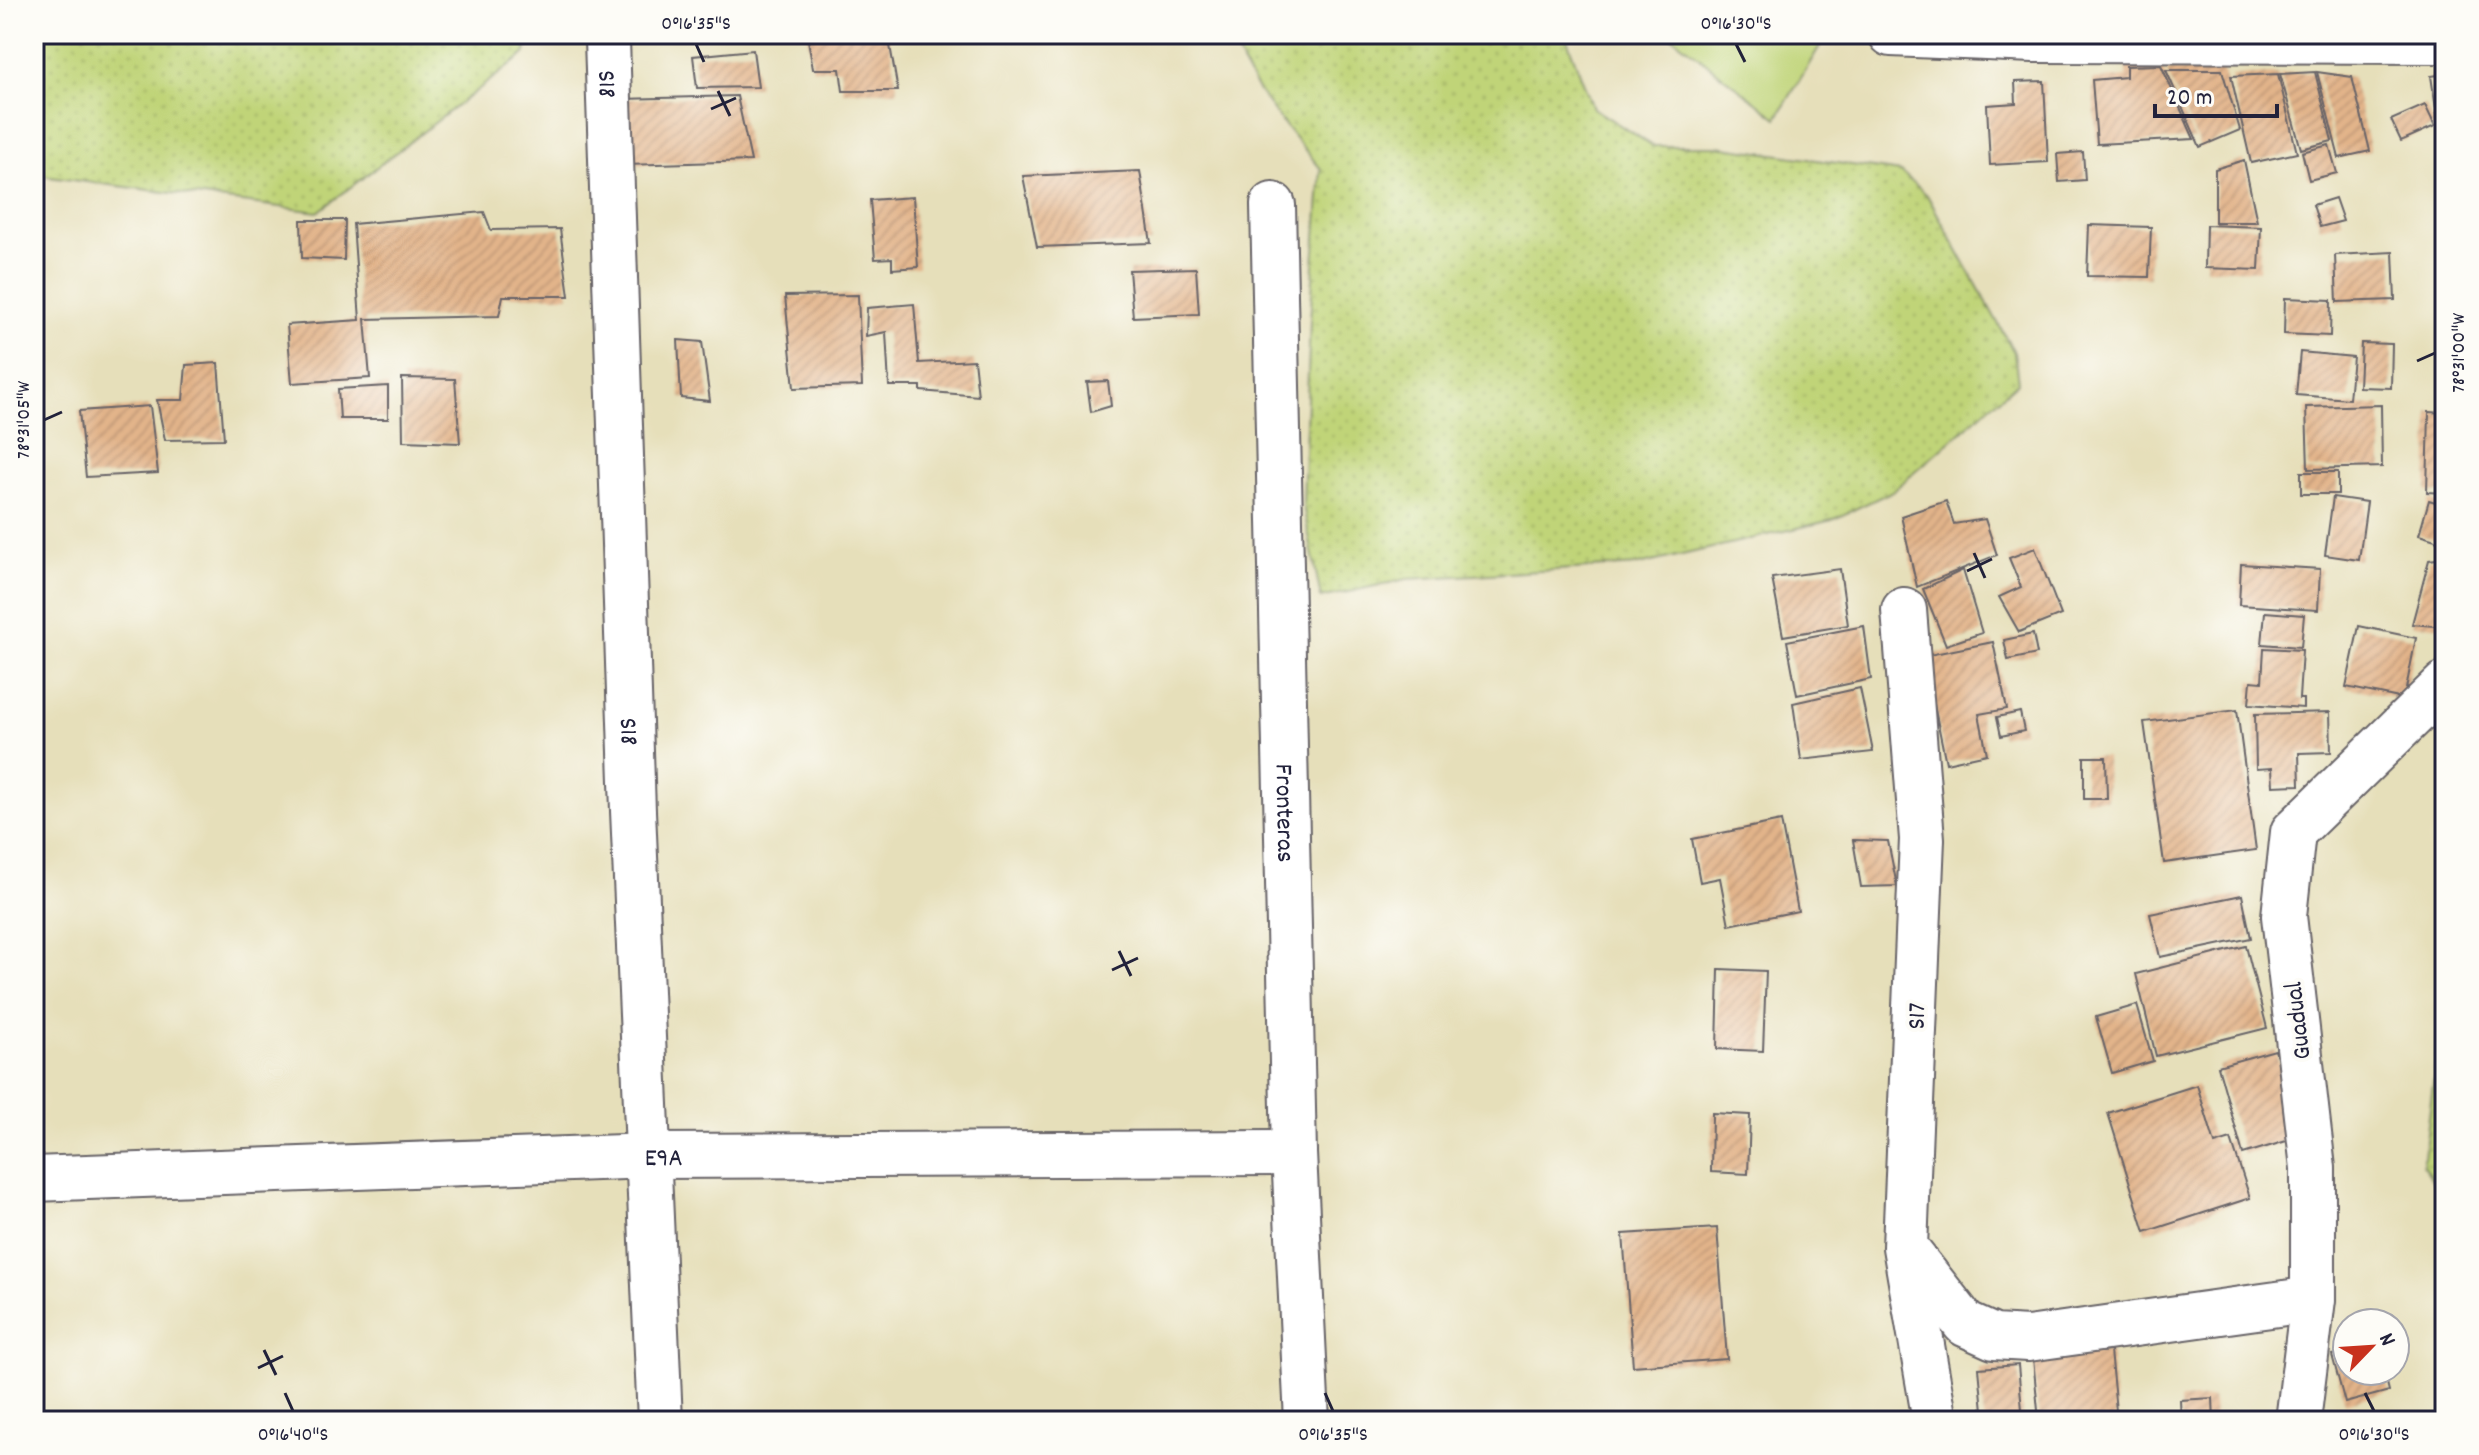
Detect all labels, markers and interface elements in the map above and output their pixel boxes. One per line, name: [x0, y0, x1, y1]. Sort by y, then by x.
text: 0°16'35"S: [661, 11, 731, 39]
text: 0°16'30"S: [1700, 11, 1772, 39]
scale bar: [2155, 68, 2277, 118]
street label: S18: [586, 70, 624, 99]
text: 20 m: [2167, 82, 2213, 116]
text: 78°31'00"W: [2446, 313, 2474, 393]
text: 78°31'05"W: [11, 380, 39, 459]
street label: S18: [608, 717, 646, 746]
street label: Fronteras: [1263, 763, 1303, 863]
street label: Guadual: [2276, 979, 2323, 1062]
street label: S17: [1900, 1002, 1937, 1030]
street label: E9A: [645, 1141, 683, 1178]
north arrow: [2331, 1307, 2411, 1387]
text: N: [2370, 1329, 2402, 1352]
text: 0°16'40"S: [258, 1422, 328, 1450]
text: 0°16'35"S: [1298, 1422, 1368, 1450]
text: 0°16'30"S: [2338, 1422, 2410, 1450]

